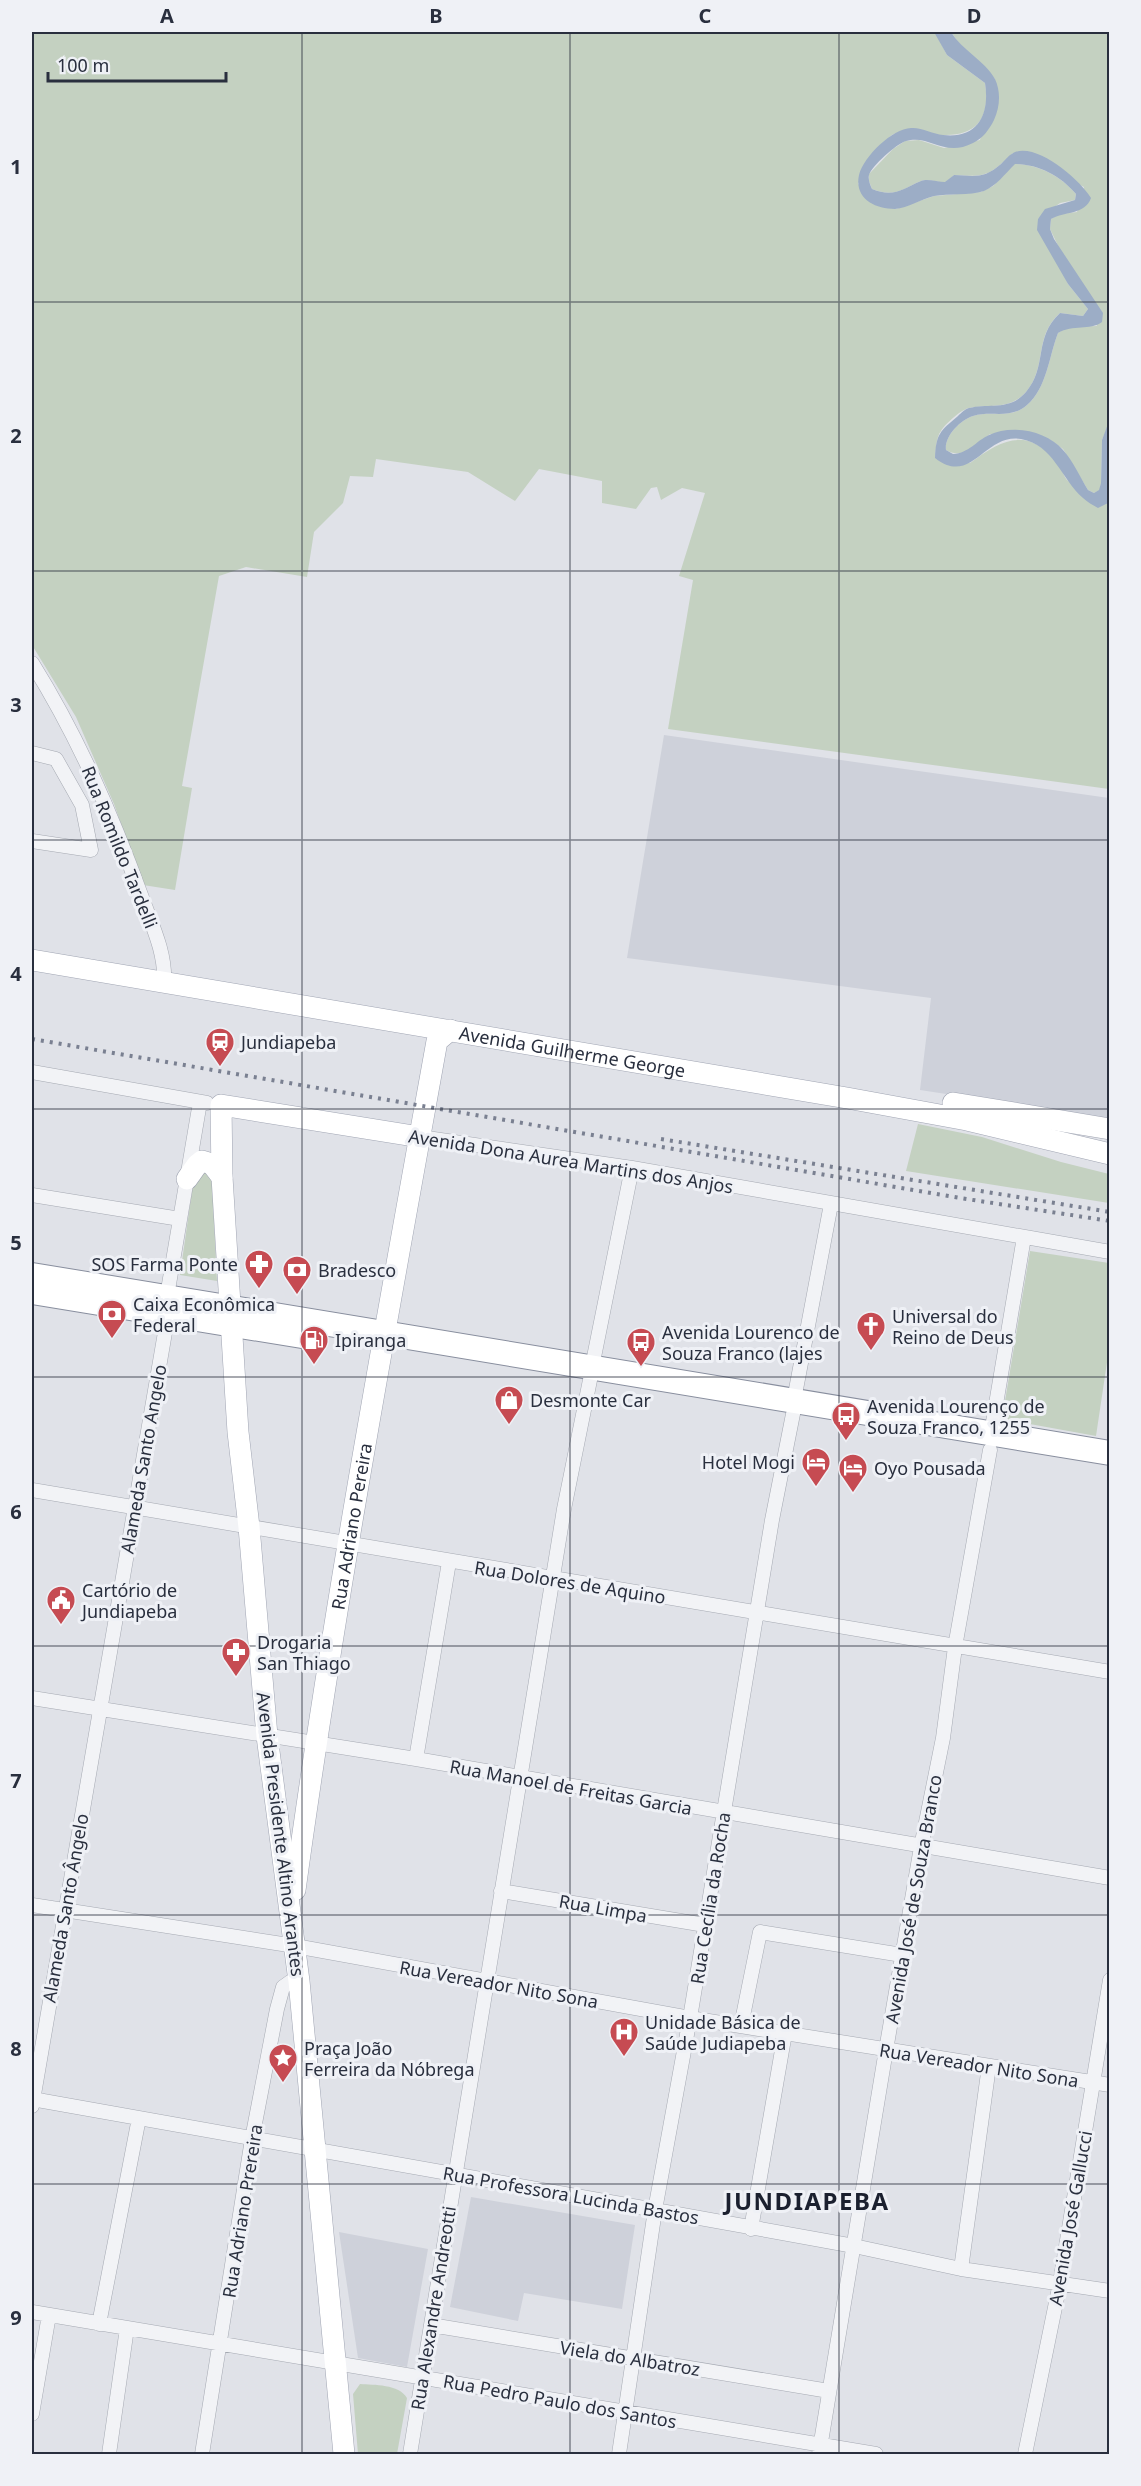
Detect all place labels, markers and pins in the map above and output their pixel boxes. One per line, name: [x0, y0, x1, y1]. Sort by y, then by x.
station icon: Jundiapeba: [204, 1026, 236, 1068]
place label: Jundiapeba: [239, 1030, 336, 1054]
pharmacy icon: SOS Farma Ponte: [243, 1248, 275, 1290]
place label: SOS Farma Ponte: [91, 1252, 238, 1276]
bank icon: Bradesco: [281, 1254, 313, 1296]
place label: Bradesco: [318, 1258, 396, 1282]
place label: Caixa Econômica Federal: [133, 1292, 275, 1337]
bank icon: Caixa Econômica Federal: [96, 1298, 128, 1340]
place label: Universal do Reino de Deus: [892, 1304, 1014, 1349]
church icon: Universal do Reino de Deus: [855, 1310, 887, 1352]
place label: Avenida Lourenco de Souza Franco (lajes: [662, 1320, 840, 1365]
fuel station icon: Ipiranga: [298, 1324, 330, 1366]
bus stop icon: Avenida Lourenco de Souza Franco (lajes: [625, 1326, 657, 1368]
place label: Ipiranga: [335, 1328, 406, 1352]
shop icon: Desmonte Car: [493, 1384, 525, 1426]
place label: Desmonte Car: [530, 1388, 652, 1412]
place label: Avenida Lourenço de Souza Franco, 1255: [867, 1394, 1045, 1439]
bus stop icon: Avenida Lourenço de Souza Franco, 1255: [830, 1400, 862, 1442]
hotel icon: Hotel Mogi: [800, 1446, 832, 1488]
place label: Hotel Mogi: [702, 1450, 795, 1474]
hotel icon: Oyo Pousada: [837, 1452, 869, 1494]
place label: Oyo Pousada: [874, 1456, 986, 1480]
place label: Cartório de Jundiapeba: [80, 1578, 177, 1623]
public building icon: Cartório de Jundiapeba: [45, 1584, 77, 1626]
place label: Drogaria San Thiago: [257, 1630, 351, 1675]
pharmacy icon: Drogaria San Thiago: [220, 1636, 252, 1678]
place label: Unidade Básica de Saúde Judiapeba: [645, 2010, 801, 2055]
hospital icon: Unidade Básica de Saúde Judiapeba: [608, 2016, 640, 2058]
place label: Praça João Ferreira da Nóbrega: [304, 2036, 475, 2081]
place icon: Praça João Ferreira da Nóbrega: [267, 2042, 299, 2084]

